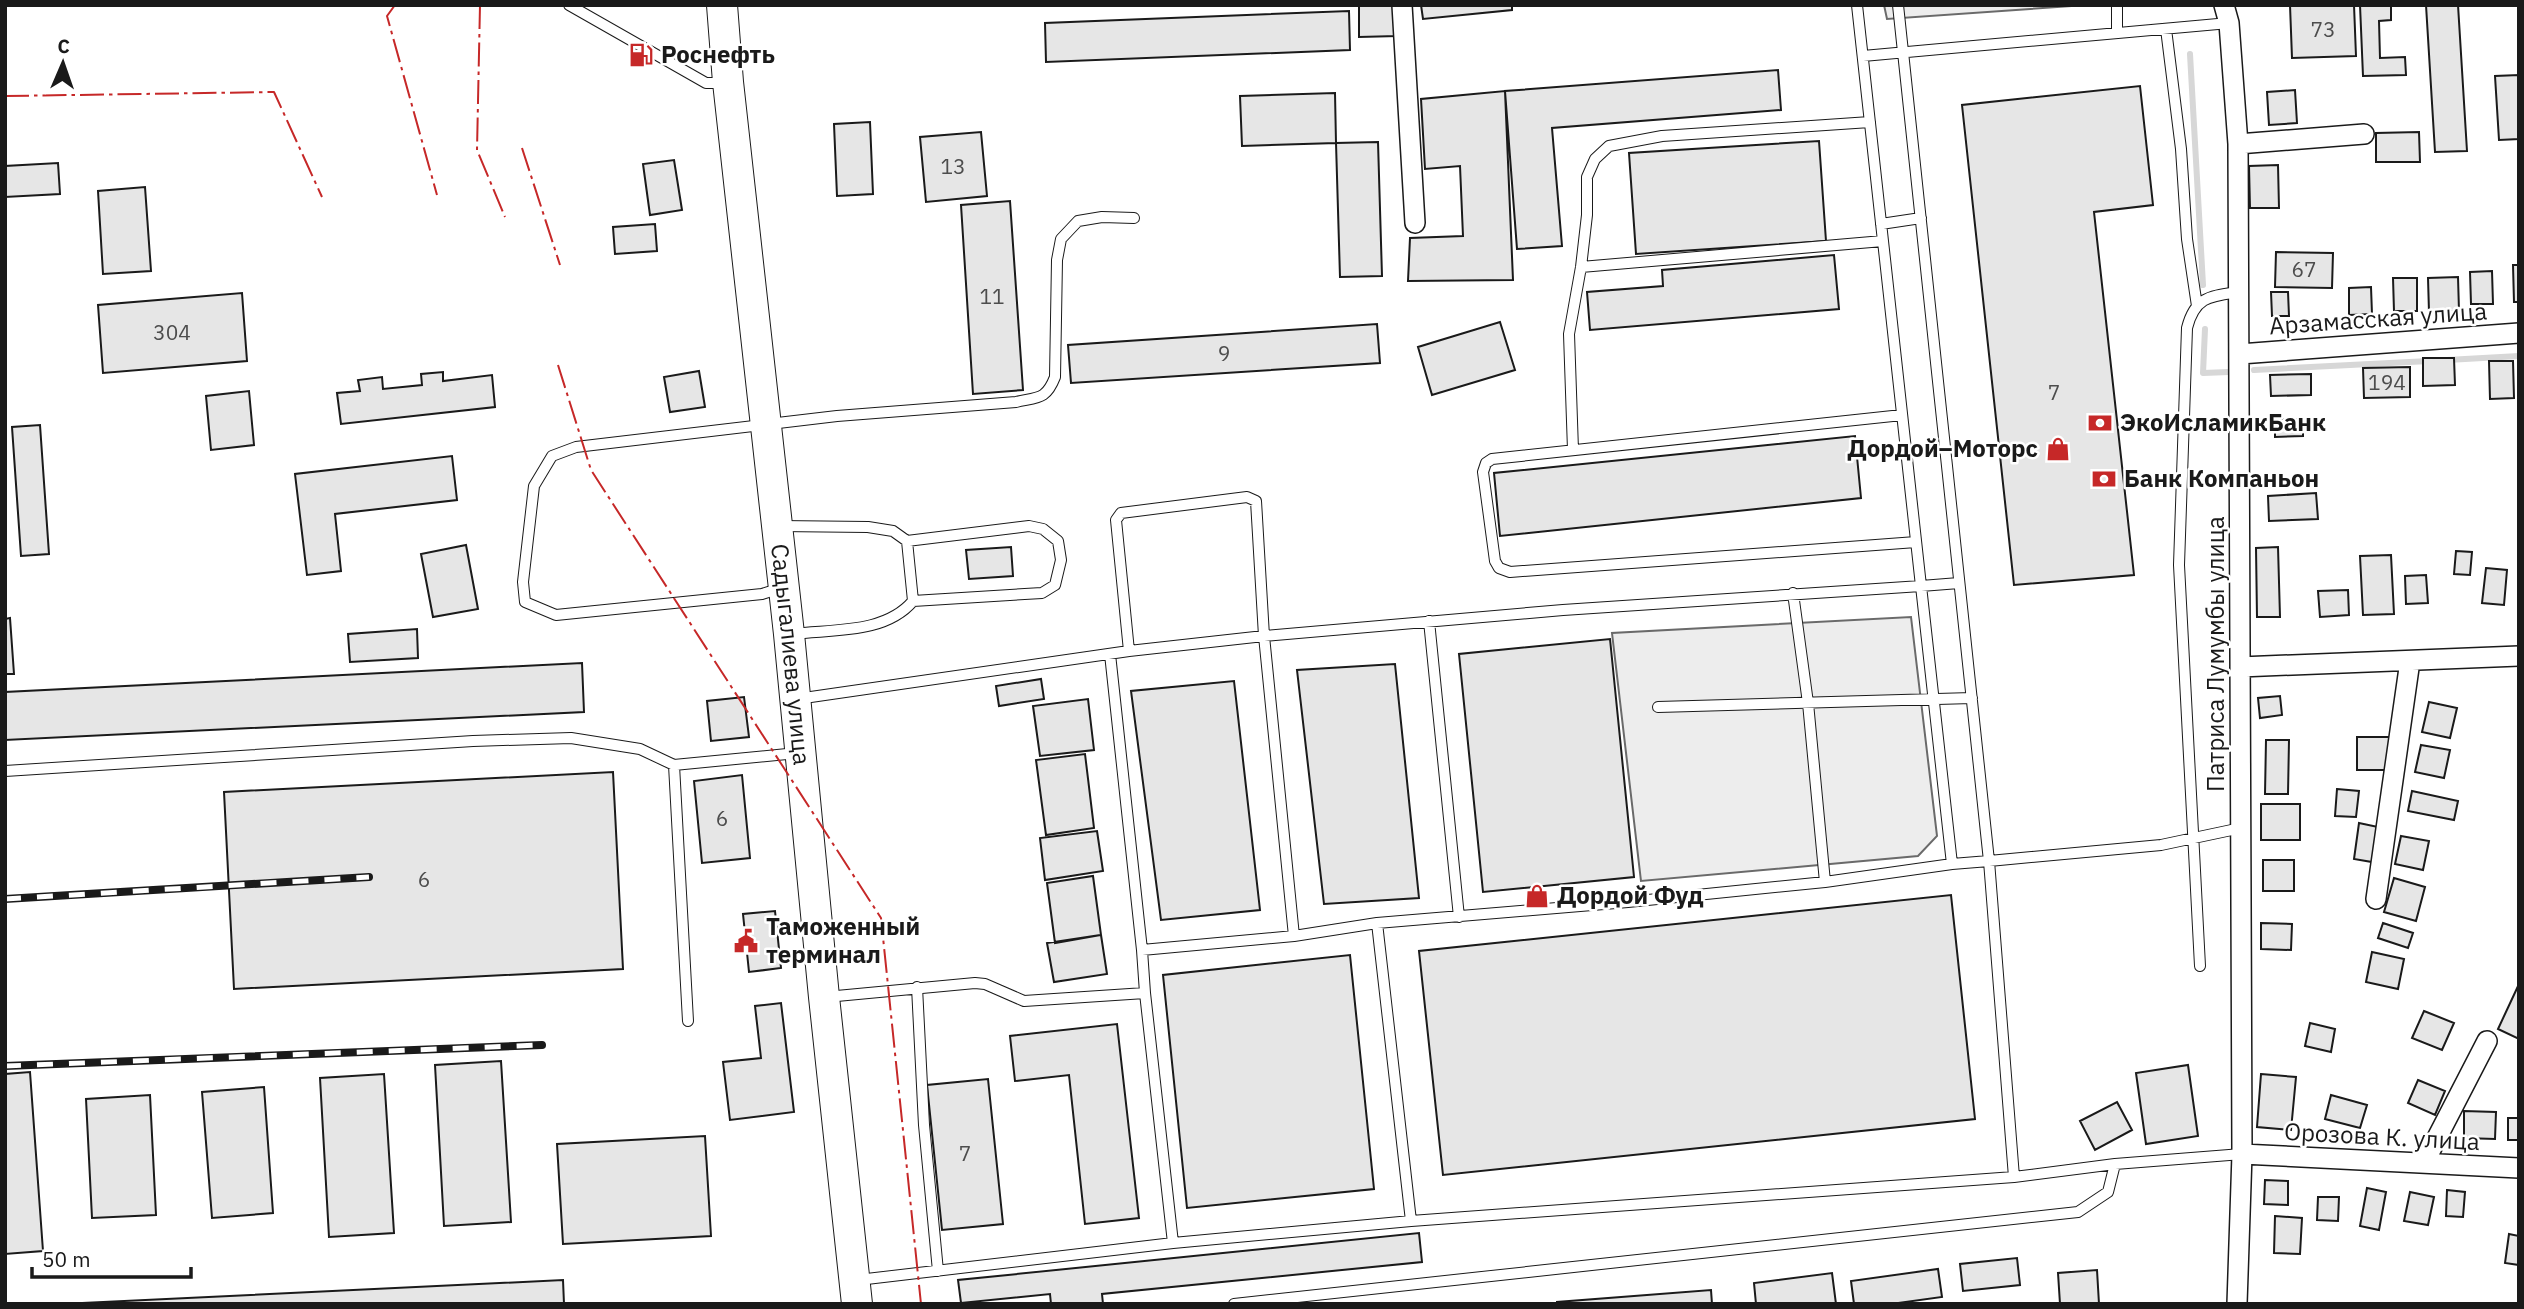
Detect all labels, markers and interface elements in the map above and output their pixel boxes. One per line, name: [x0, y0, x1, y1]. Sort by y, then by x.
house number: 73: [2310, 15, 2336, 43]
north arrow: [28, 28, 98, 98]
text: С: [57, 34, 70, 58]
place label: Роснефть: [661, 38, 775, 70]
fuel station icon: Роснефть: [627, 41, 655, 69]
house number: 13: [940, 152, 966, 180]
house number: 67: [2291, 255, 2317, 283]
house number: 11: [979, 282, 1005, 310]
street label: Арзамасская улица: [2268, 294, 2488, 342]
house number: 304: [153, 318, 191, 346]
house number: 9: [1218, 339, 1230, 367]
house number: 194: [2368, 368, 2406, 396]
house number: 7: [2048, 378, 2060, 406]
place label: ЭкоИсламикБанк: [2120, 406, 2326, 438]
bank icon: ЭкоИсламикБанк: [2086, 409, 2114, 437]
place label: Дордой–Моторс: [1847, 432, 2038, 464]
shop icon: Дордой–Моторс: [2044, 435, 2072, 463]
place label: Банк Компаньон: [2124, 462, 2319, 494]
bank icon: Банк Компаньон: [2090, 465, 2118, 493]
street label: Патриса Лумумбы улица: [2199, 516, 2231, 792]
street label: Садыгалиева улица: [764, 542, 819, 767]
house number: 6: [716, 804, 728, 832]
house number: 6: [418, 865, 430, 893]
place label: Дордой Фуд: [1557, 879, 1704, 911]
shop icon: Дордой Фуд: [1523, 882, 1551, 910]
place label: Таможенный терминал: [766, 910, 920, 970]
public building icon: Таможенный терминал: [732, 927, 760, 955]
street label: Орозова К. улица: [2283, 1115, 2481, 1157]
house number: 7: [959, 1139, 971, 1167]
scale bar: [32, 1236, 191, 1280]
text: 50 m: [42, 1245, 91, 1273]

